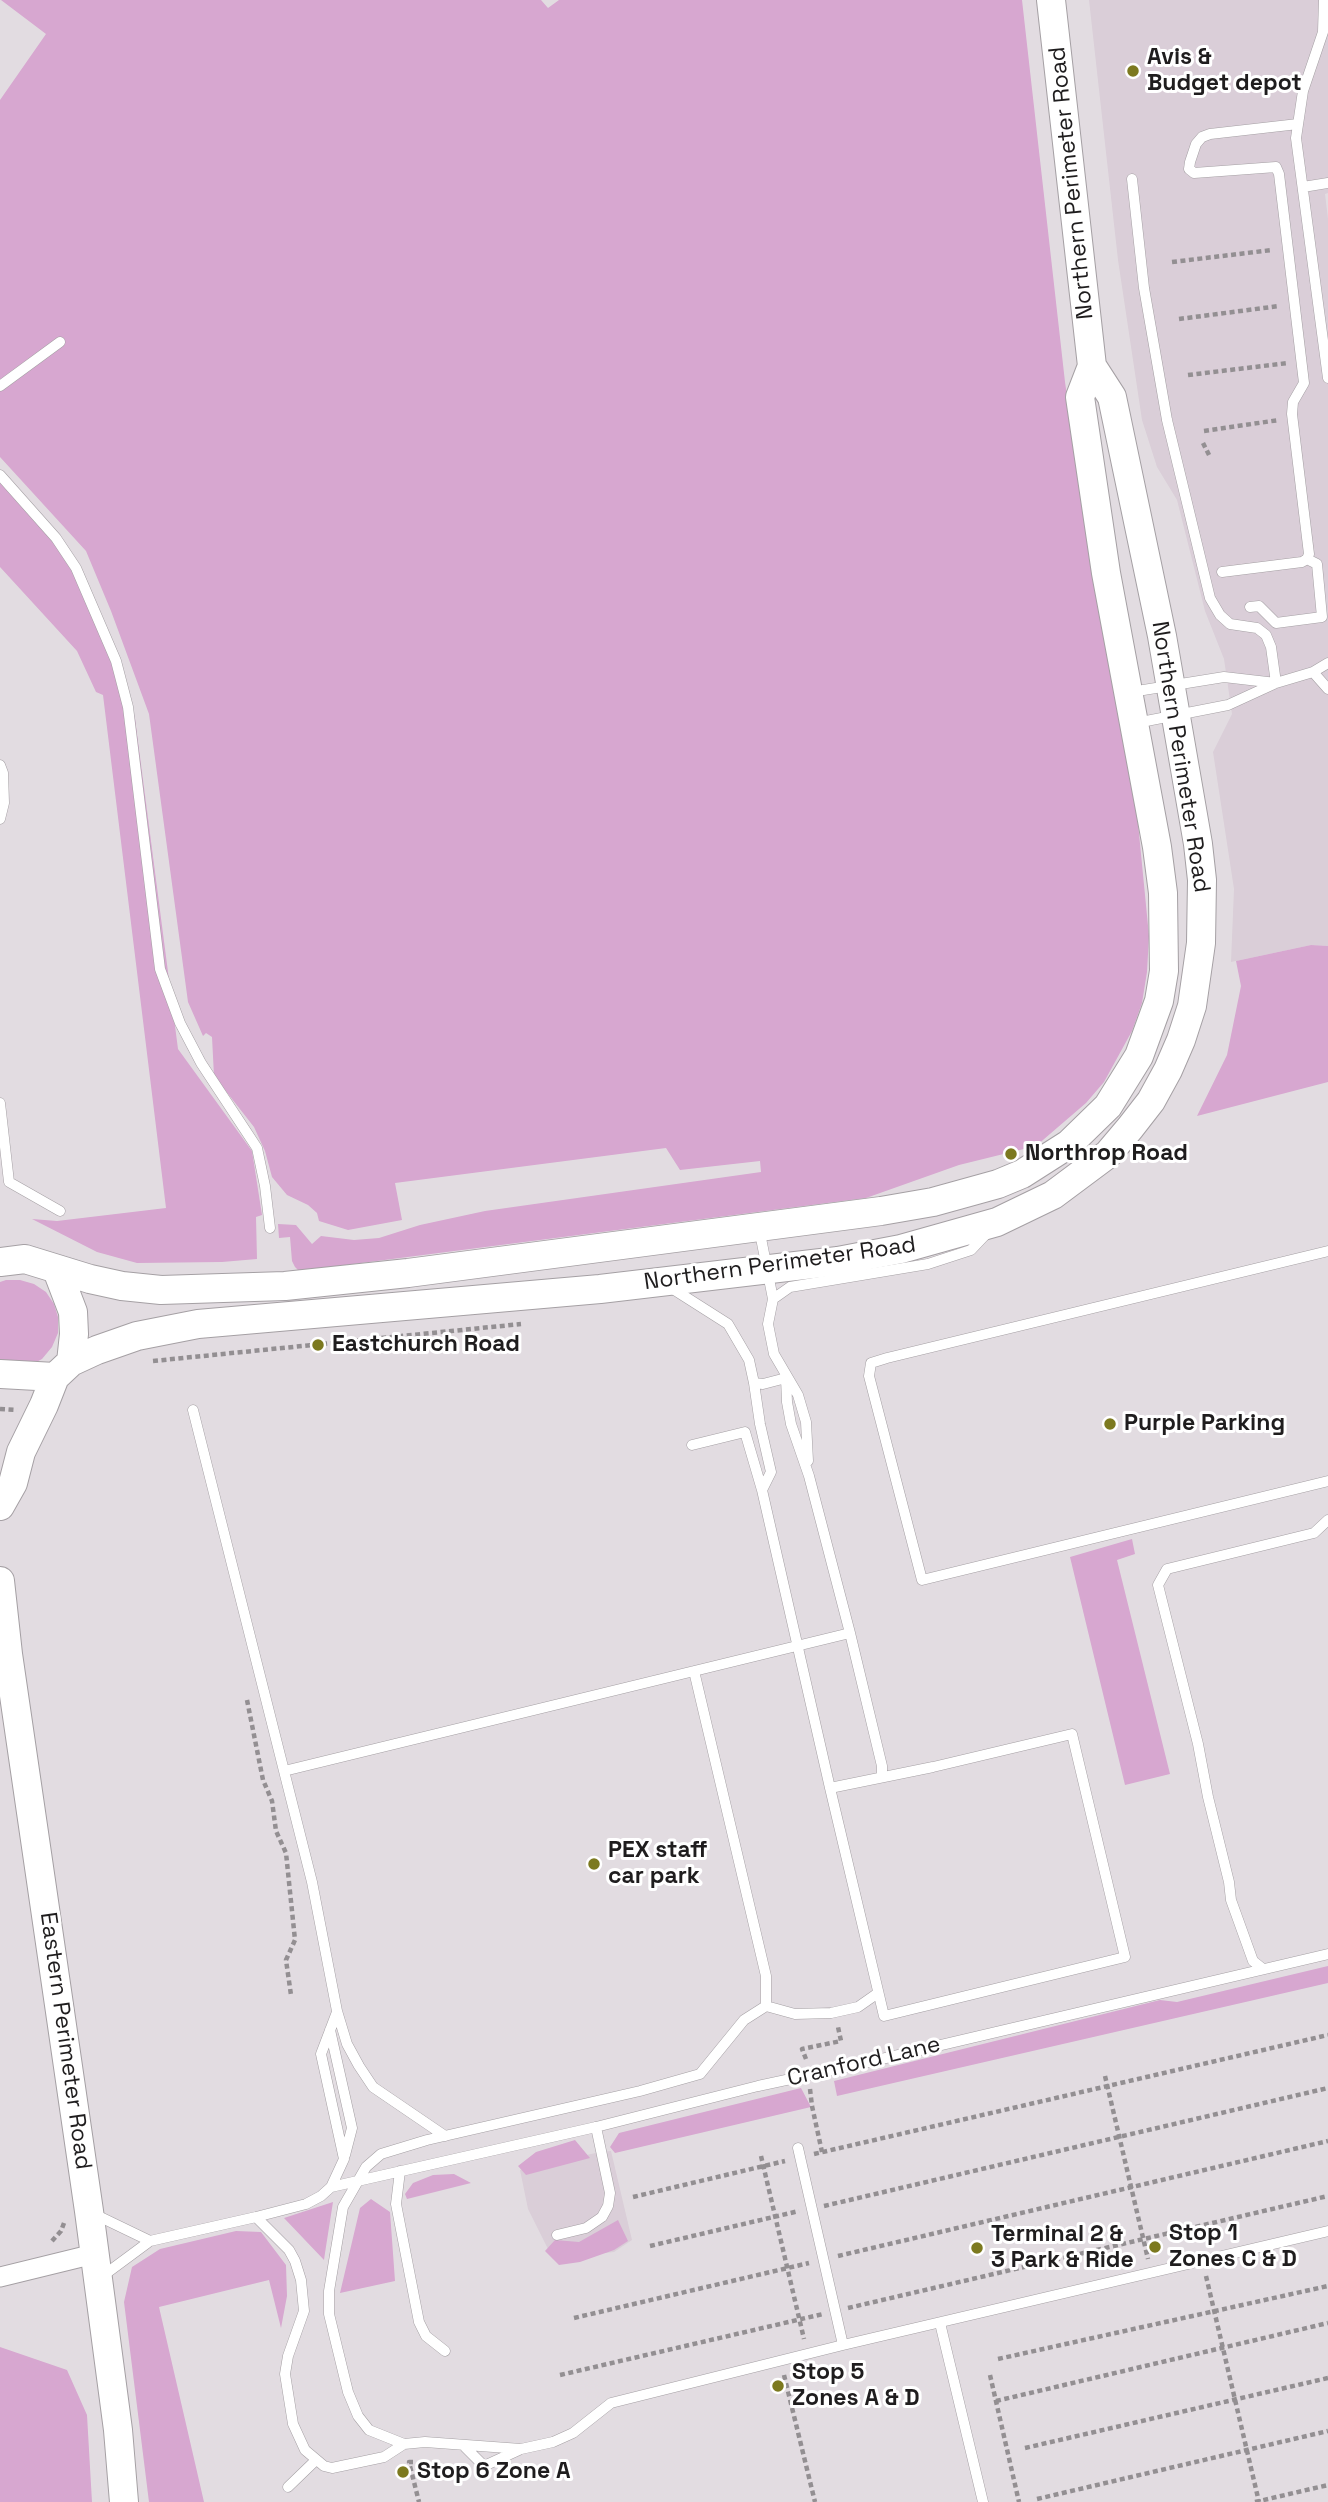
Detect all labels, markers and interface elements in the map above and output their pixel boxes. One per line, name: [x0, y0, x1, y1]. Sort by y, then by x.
place label: Avis & Budget depot: [1147, 44, 1302, 98]
street label: Northern Perimeter Road: [1044, 45, 1100, 321]
marker: Avis & Budget depot: [1125, 63, 1141, 79]
street label: Northern Perimeter Road: [1145, 619, 1215, 895]
place label: Northrop Road: [1025, 1140, 1188, 1168]
marker: Northrop Road: [1003, 1146, 1019, 1162]
street label: Northern Perimeter Road: [642, 1231, 918, 1297]
place label: Eastchurch Road: [332, 1331, 520, 1359]
marker: Eastchurch Road: [310, 1337, 326, 1353]
place label: Purple Parking: [1124, 1410, 1285, 1438]
marker: Purple Parking: [1102, 1416, 1118, 1432]
place label: PEX staff car park: [608, 1837, 708, 1891]
marker: PEX staff car park: [586, 1856, 602, 1872]
street label: Eastern Perimeter Road: [33, 1911, 97, 2171]
street label: Cranford Lane: [785, 2031, 943, 2093]
place label: Stop 1 Zones C & D: [1169, 2220, 1297, 2274]
place label: Terminal 2 & 3 Park & Ride: [991, 2221, 1134, 2275]
marker: Stop 1 Zones C & D: [1147, 2239, 1163, 2255]
marker: Terminal 2 & 3 Park & Ride: [969, 2240, 985, 2256]
place label: Stop 5 Zones A & D: [792, 2359, 920, 2413]
marker: Stop 5 Zones A & D: [770, 2378, 786, 2394]
place label: Stop 6 Zone A: [417, 2458, 571, 2486]
marker: Stop 6 Zone A: [395, 2464, 411, 2480]

